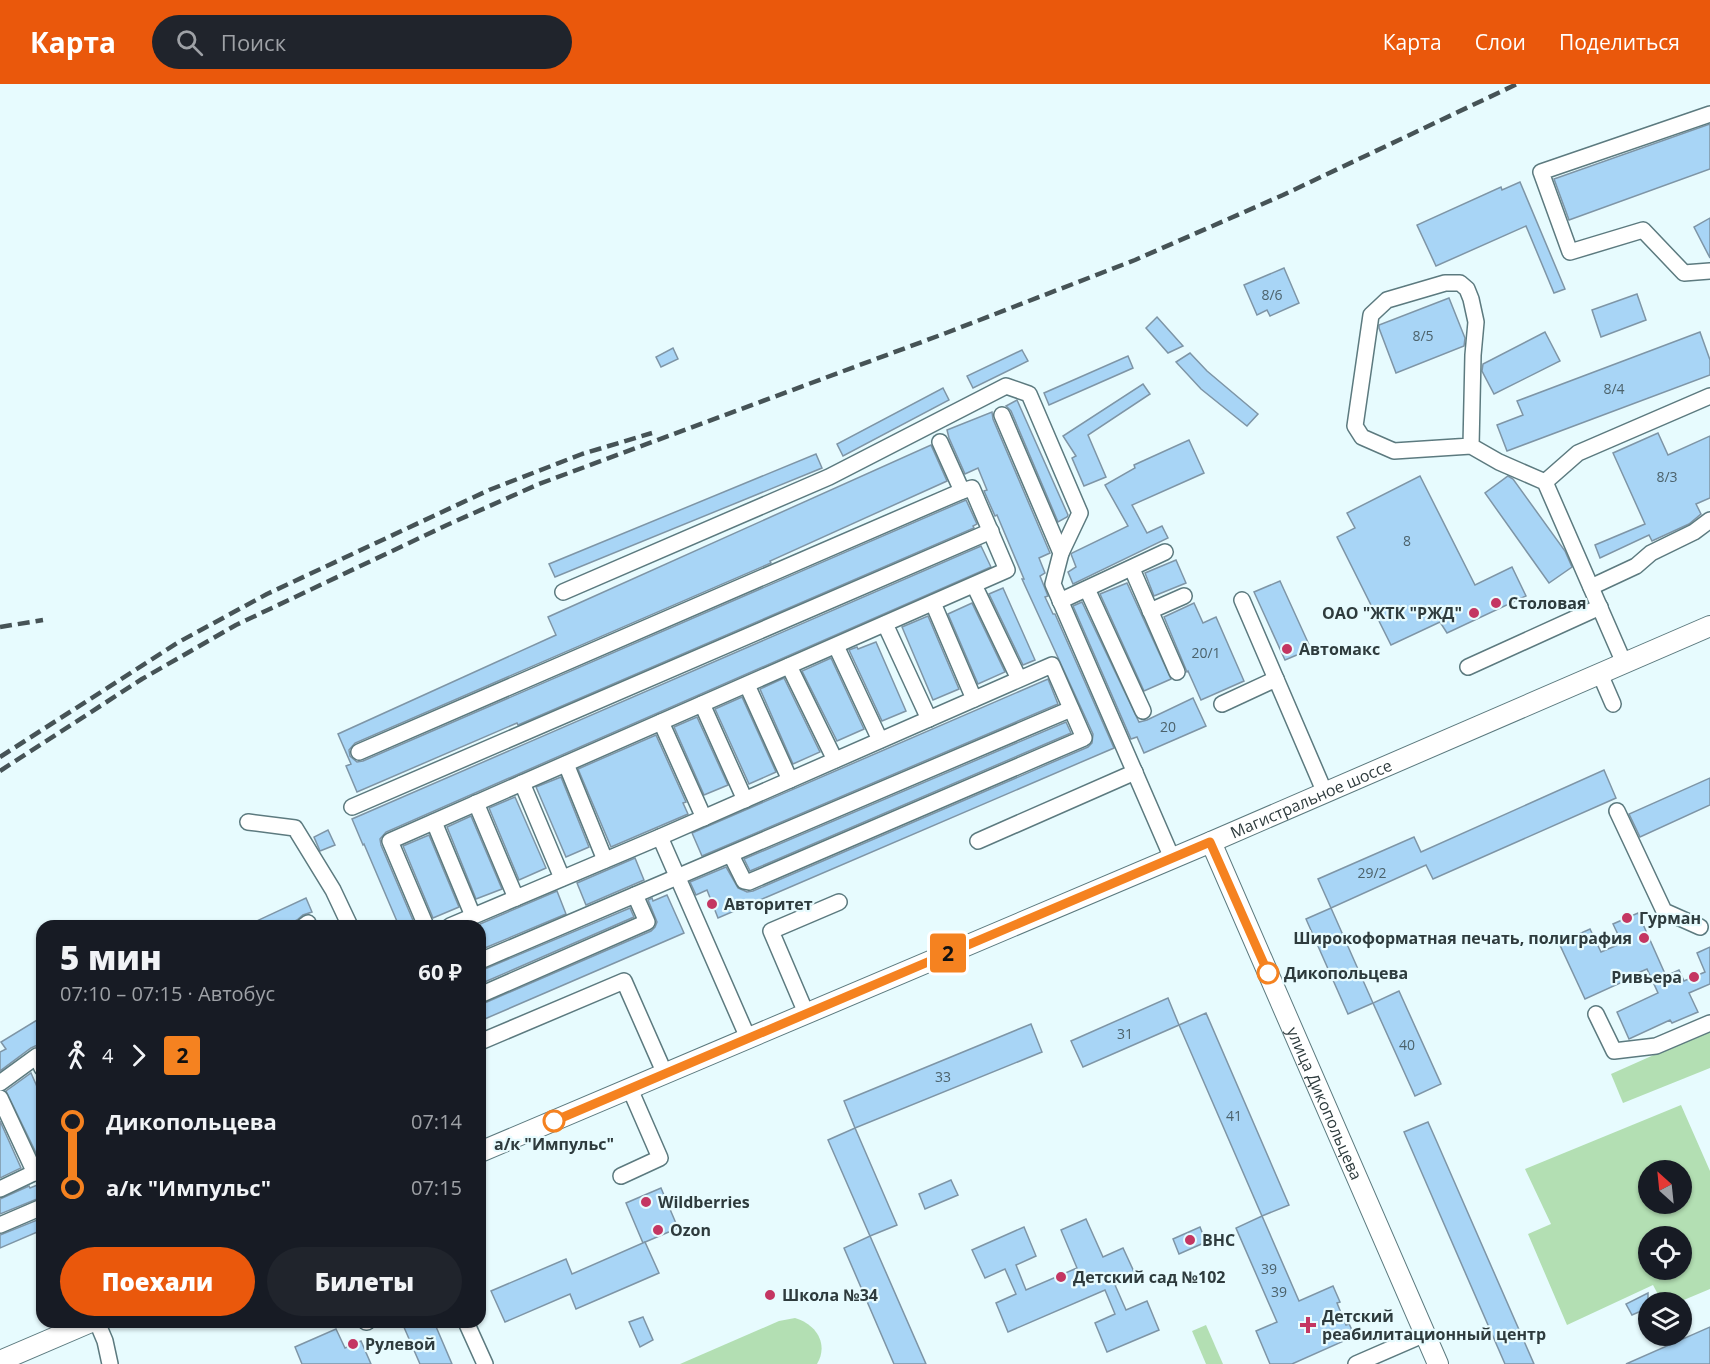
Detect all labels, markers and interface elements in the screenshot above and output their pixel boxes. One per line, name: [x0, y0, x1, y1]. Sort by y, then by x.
search box: [152, 15, 572, 69]
text: Карта: [30, 23, 116, 61]
icon: search: [173, 26, 206, 59]
text: Поиск: [221, 27, 286, 57]
text: Карта: [1383, 28, 1442, 56]
text: Слои: [1475, 28, 1526, 56]
text: Поделиться: [1559, 28, 1680, 56]
house number: 8/6: [1261, 285, 1283, 304]
house number: 8/5: [1412, 326, 1434, 345]
house number: 8/4: [1603, 379, 1625, 398]
house number: 8/3: [1656, 467, 1678, 486]
house number: 8: [1403, 531, 1411, 550]
place label: Столовая: [1508, 592, 1586, 614]
marker: Столовая: [1489, 596, 1503, 610]
place label: ОАО "ЖТК "РЖД": [1322, 602, 1462, 624]
marker: ОАО "ЖТК "РЖД": [1467, 606, 1481, 620]
place label: Автомакс: [1299, 638, 1380, 660]
marker: Автомакс: [1280, 642, 1294, 656]
house number: 20/1: [1191, 643, 1221, 662]
house number: 20: [1160, 717, 1176, 736]
street label: Магистральное шоссе: [1227, 754, 1395, 843]
house number: 29/2: [1357, 863, 1387, 882]
place label: Авторитет: [724, 893, 813, 915]
marker: Авторитет: [705, 897, 719, 911]
place label: Гурман: [1639, 907, 1701, 929]
marker: Гурман: [1620, 911, 1634, 925]
place label: Широкоформатная печать, полиграфия: [1293, 927, 1632, 949]
marker: Широкоформатная печать, полиграфия: [1637, 931, 1651, 945]
line badge: 2: [928, 934, 968, 972]
text: 5 мин: [60, 935, 162, 980]
text: 2: [942, 939, 954, 967]
text: 60 ₽: [418, 956, 462, 986]
marker: Дикопольцева: [1257, 962, 1279, 984]
place label: Дикопольцева: [1284, 962, 1408, 984]
place label: Ривьера: [1611, 966, 1682, 988]
marker: Ривьера: [1687, 970, 1701, 984]
text: 07:10 – 07:15 · Автобус: [60, 980, 275, 1007]
street label: улица Дикопольцева: [1282, 1023, 1368, 1183]
house number: 31: [1117, 1024, 1133, 1043]
house number: 40: [1399, 1035, 1415, 1054]
icon: walk: [60, 1039, 93, 1072]
icon: forward: [122, 1039, 155, 1072]
text: 2: [176, 1041, 188, 1069]
text: 4: [102, 1042, 113, 1069]
house number: 33: [935, 1067, 951, 1086]
text: Дикопольцева: [106, 1106, 277, 1136]
house number: 41: [1226, 1106, 1242, 1125]
text: 07:14: [411, 1108, 462, 1135]
marker: а/к "Импульс": [543, 1110, 565, 1132]
place label: а/к "Импульс": [494, 1133, 614, 1155]
north arrow: [1638, 1160, 1692, 1214]
map controls: [1638, 1160, 1692, 1346]
text: а/к "Импульс": [106, 1172, 271, 1202]
text: 07:15: [411, 1174, 462, 1201]
place label: Wildberries: [658, 1191, 750, 1213]
marker: Wildberries: [639, 1195, 653, 1209]
place label: Ozon: [670, 1219, 711, 1241]
marker: Ozon: [651, 1223, 665, 1237]
button: locate: [1638, 1226, 1692, 1280]
place label: ВНС: [1202, 1229, 1235, 1251]
marker: ВНС: [1183, 1233, 1197, 1247]
button: Поехали: [60, 1247, 255, 1316]
button: Билеты: [267, 1247, 462, 1316]
house number: 39: [1261, 1259, 1277, 1278]
place label: Детский сад №102: [1073, 1266, 1225, 1288]
marker: Детский сад №102: [1054, 1270, 1068, 1284]
house number: 39: [1271, 1282, 1287, 1301]
place label: Школа №34: [782, 1284, 878, 1306]
marker: Школа №34: [763, 1288, 777, 1302]
button: layers: [1638, 1292, 1692, 1346]
place label: Детский реабилитационный центр: [1322, 1305, 1546, 1345]
marker: Детский реабилитационный центр: [1299, 1316, 1317, 1334]
place label: Рулевой: [365, 1333, 435, 1355]
marker: Рулевой: [346, 1337, 360, 1351]

